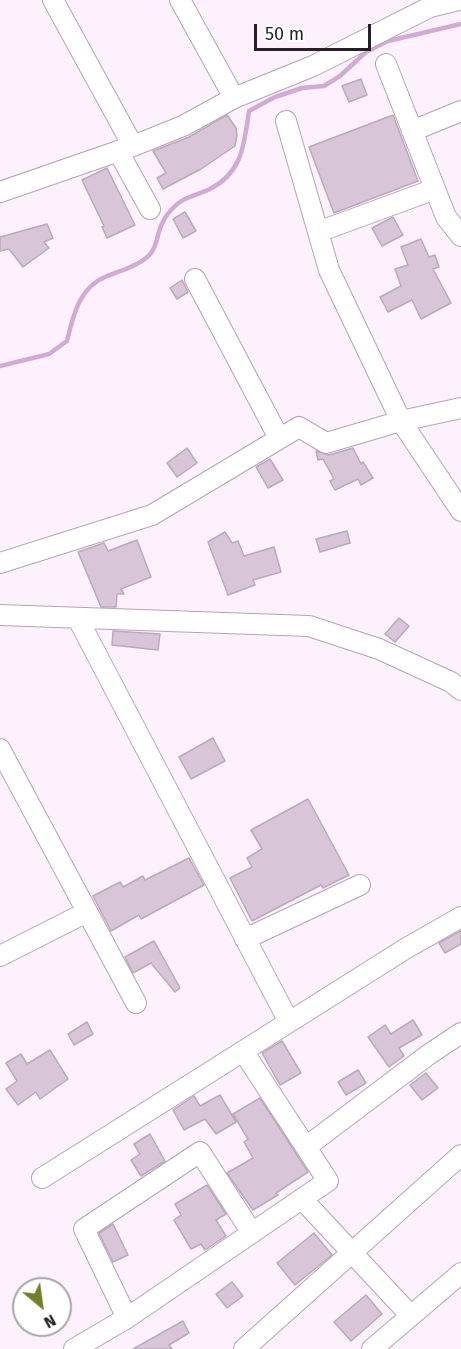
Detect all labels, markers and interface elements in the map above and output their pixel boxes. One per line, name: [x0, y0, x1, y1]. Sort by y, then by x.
scale bar: [257, 12, 374, 50]
text: 50 m: [265, 23, 304, 45]
north arrow: [12, 1277, 72, 1337]
text: N: [41, 1311, 59, 1332]

